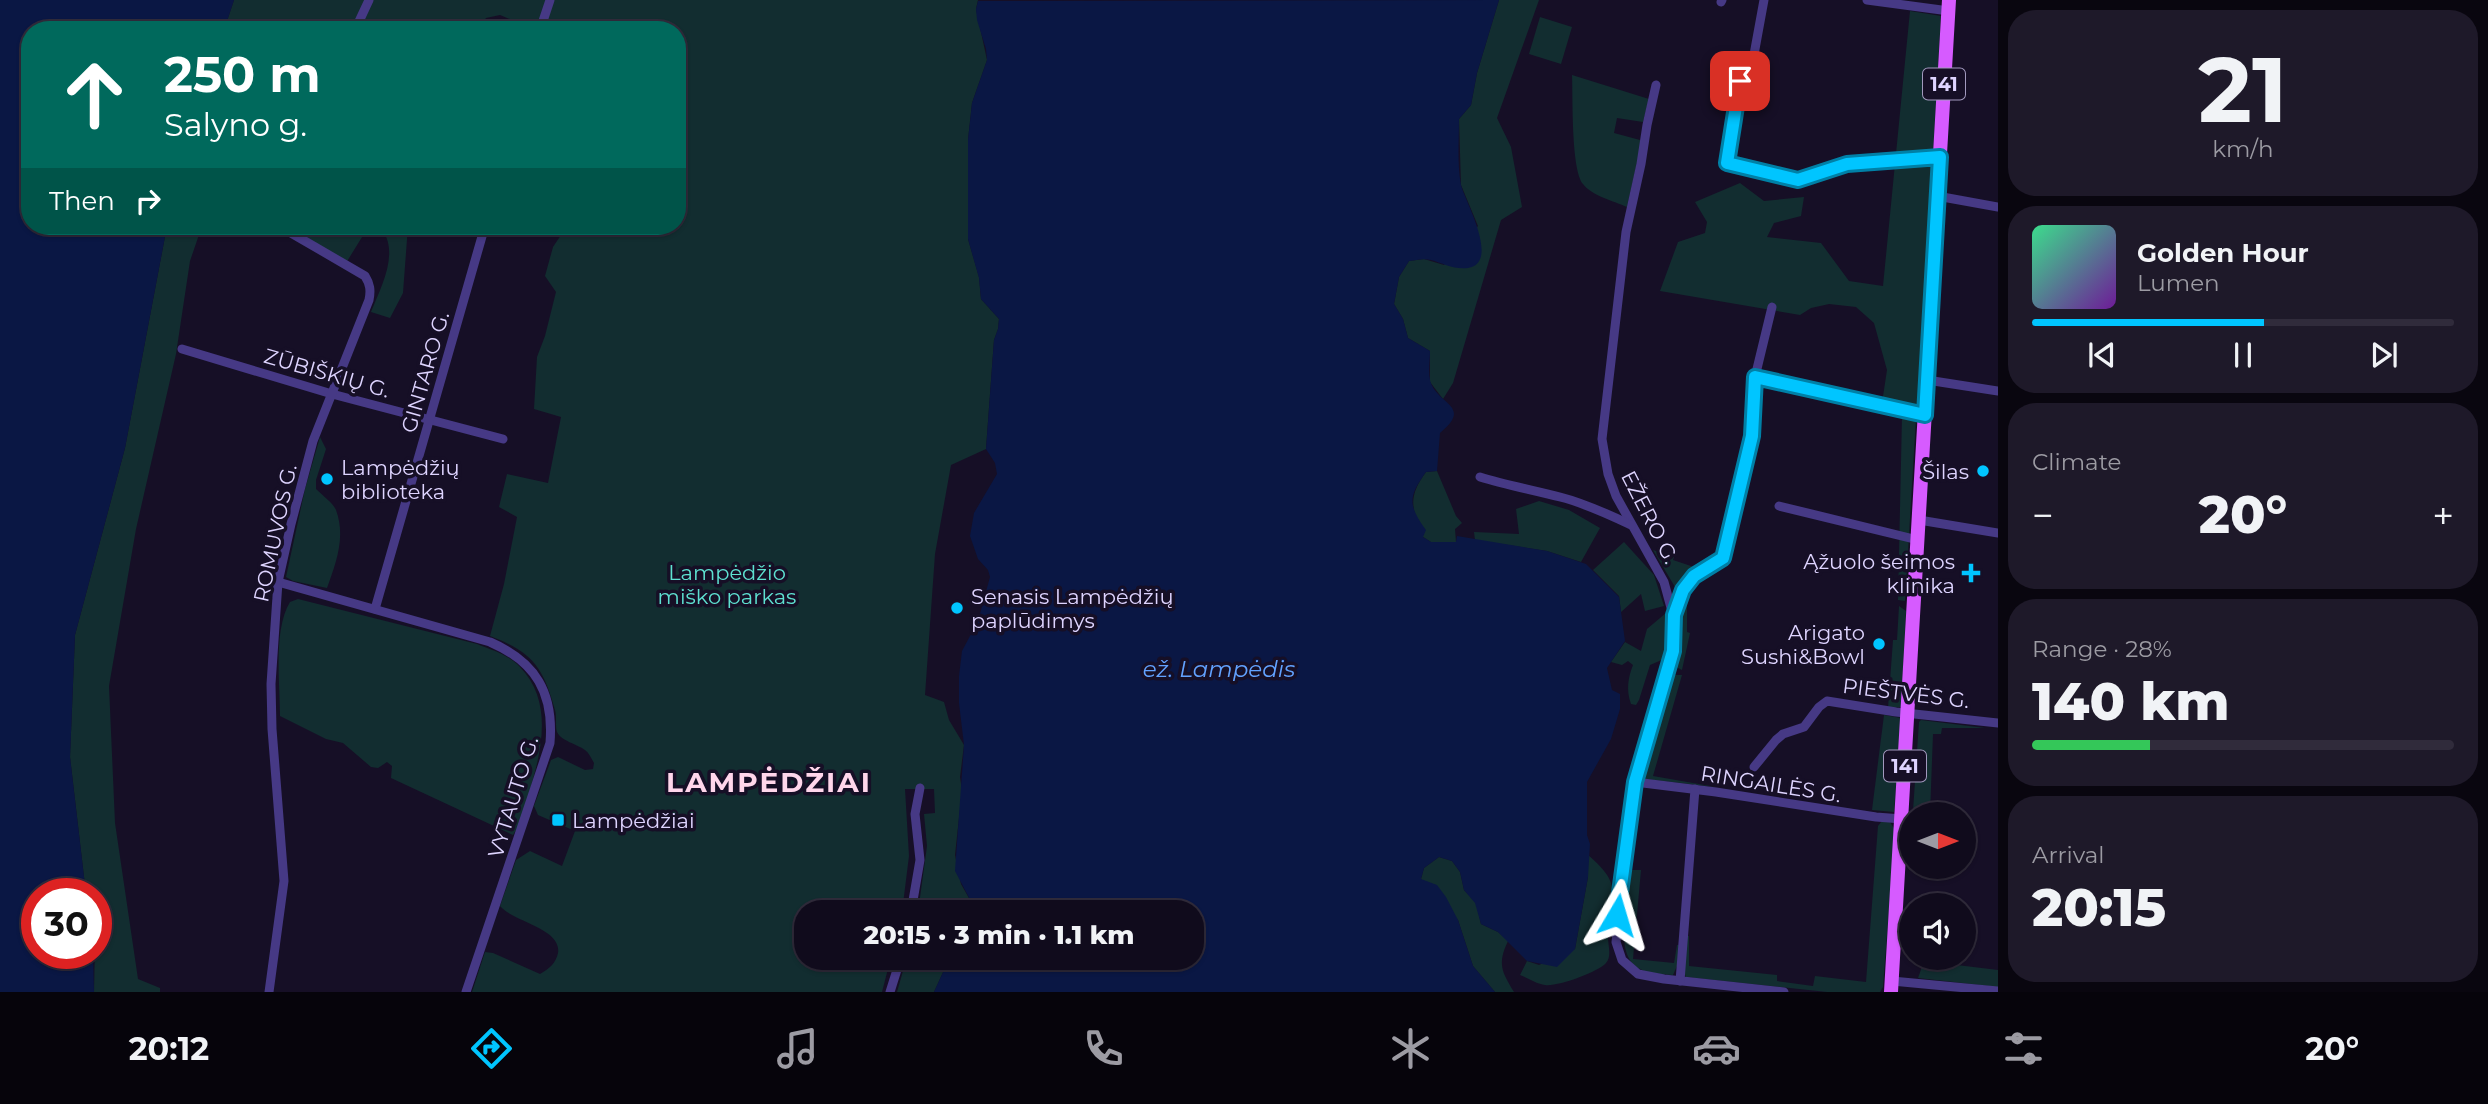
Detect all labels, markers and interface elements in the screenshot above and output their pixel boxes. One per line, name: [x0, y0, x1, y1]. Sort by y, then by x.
text: 21: [2198, 34, 2288, 145]
text: 250 m: [164, 45, 321, 104]
icon: ahead: [49, 49, 140, 140]
pin: [1710, 51, 1770, 111]
icon: arrive: [1721, 62, 1759, 100]
road number: 141: [1923, 68, 1965, 100]
text: Salyno g.: [164, 105, 307, 144]
text: km/h: [2212, 135, 2274, 163]
icon: right: [129, 182, 167, 220]
text: Then: [49, 185, 115, 217]
text: Golden Hour: [2137, 237, 2309, 269]
text: Lumen: [2137, 269, 2220, 297]
street label: GINTARO G.: [396, 308, 454, 436]
icon: previous: [2083, 336, 2121, 374]
icon: pause: [2224, 336, 2262, 374]
icon: next: [2365, 336, 2403, 374]
street label: ZŪBIŠKIŲ G.: [261, 343, 393, 403]
text: Climate: [2032, 448, 2121, 476]
place label: Lampėdžių biblioteka: [341, 455, 460, 504]
place label: Šilas: [1922, 459, 1969, 484]
street label: ROMUVOS G.: [248, 462, 302, 604]
marker: Šilas: [1975, 463, 1991, 479]
street label: EŽERO G.: [1616, 466, 1684, 568]
marker: Lampėdžių biblioteka: [319, 471, 335, 487]
text: 20°: [2199, 483, 2287, 546]
text: −: [2032, 492, 2054, 539]
text: +: [2432, 492, 2454, 539]
place label: Ąžuolo šeimos klinika: [1803, 549, 1955, 598]
park label: Lampėdžio miško parkas: [658, 560, 796, 609]
marker: Ąžuolo šeimos klinika: [1961, 563, 1981, 583]
place label: Senasis Lampėdžių paplūdimys: [971, 584, 1174, 633]
marker: Senasis Lampėdžių paplūdimys: [949, 600, 965, 616]
place label: Arigato Sushi&Bowl: [1741, 620, 1865, 669]
text: Range · 28%: [2032, 635, 2172, 663]
marker: Arigato Sushi&Bowl: [1871, 636, 1887, 652]
water label: ež. Lampėdis: [1143, 655, 1295, 683]
text: 140 km: [2032, 670, 2230, 733]
street label: PIEŠTVĖS G.: [1841, 673, 1971, 713]
street label: VYTAUTO G.: [483, 733, 543, 861]
road number: 141: [1884, 750, 1926, 782]
street label: RINGAILĖS G.: [1699, 761, 1843, 807]
district label: LAMPĖDŽIAI: [666, 765, 872, 799]
north arrow: [1899, 802, 1976, 878]
map controls: [1899, 802, 1976, 970]
place label: Lampėdžiai: [572, 808, 695, 833]
marker: Lampėdžiai: [550, 812, 566, 828]
text: Arrival: [2032, 841, 2105, 869]
text: 20:15: [2032, 876, 2166, 939]
speed limit sign: 30: [21, 878, 112, 969]
position arrow: [1580, 878, 1654, 952]
button: sound: [1899, 893, 1976, 970]
text: 20:15 · 3 min · 1.1 km: [864, 919, 1135, 951]
icon: directions: [467, 1024, 516, 1073]
icon: music: [773, 1024, 822, 1073]
icon: phone: [1079, 1024, 1128, 1073]
icon: climate: [1386, 1024, 1435, 1073]
icon: car: [1692, 1024, 1741, 1073]
icon: filters: [1999, 1024, 2048, 1073]
text: 20:12: [129, 1029, 209, 1068]
text: 20°: [2305, 1029, 2359, 1068]

